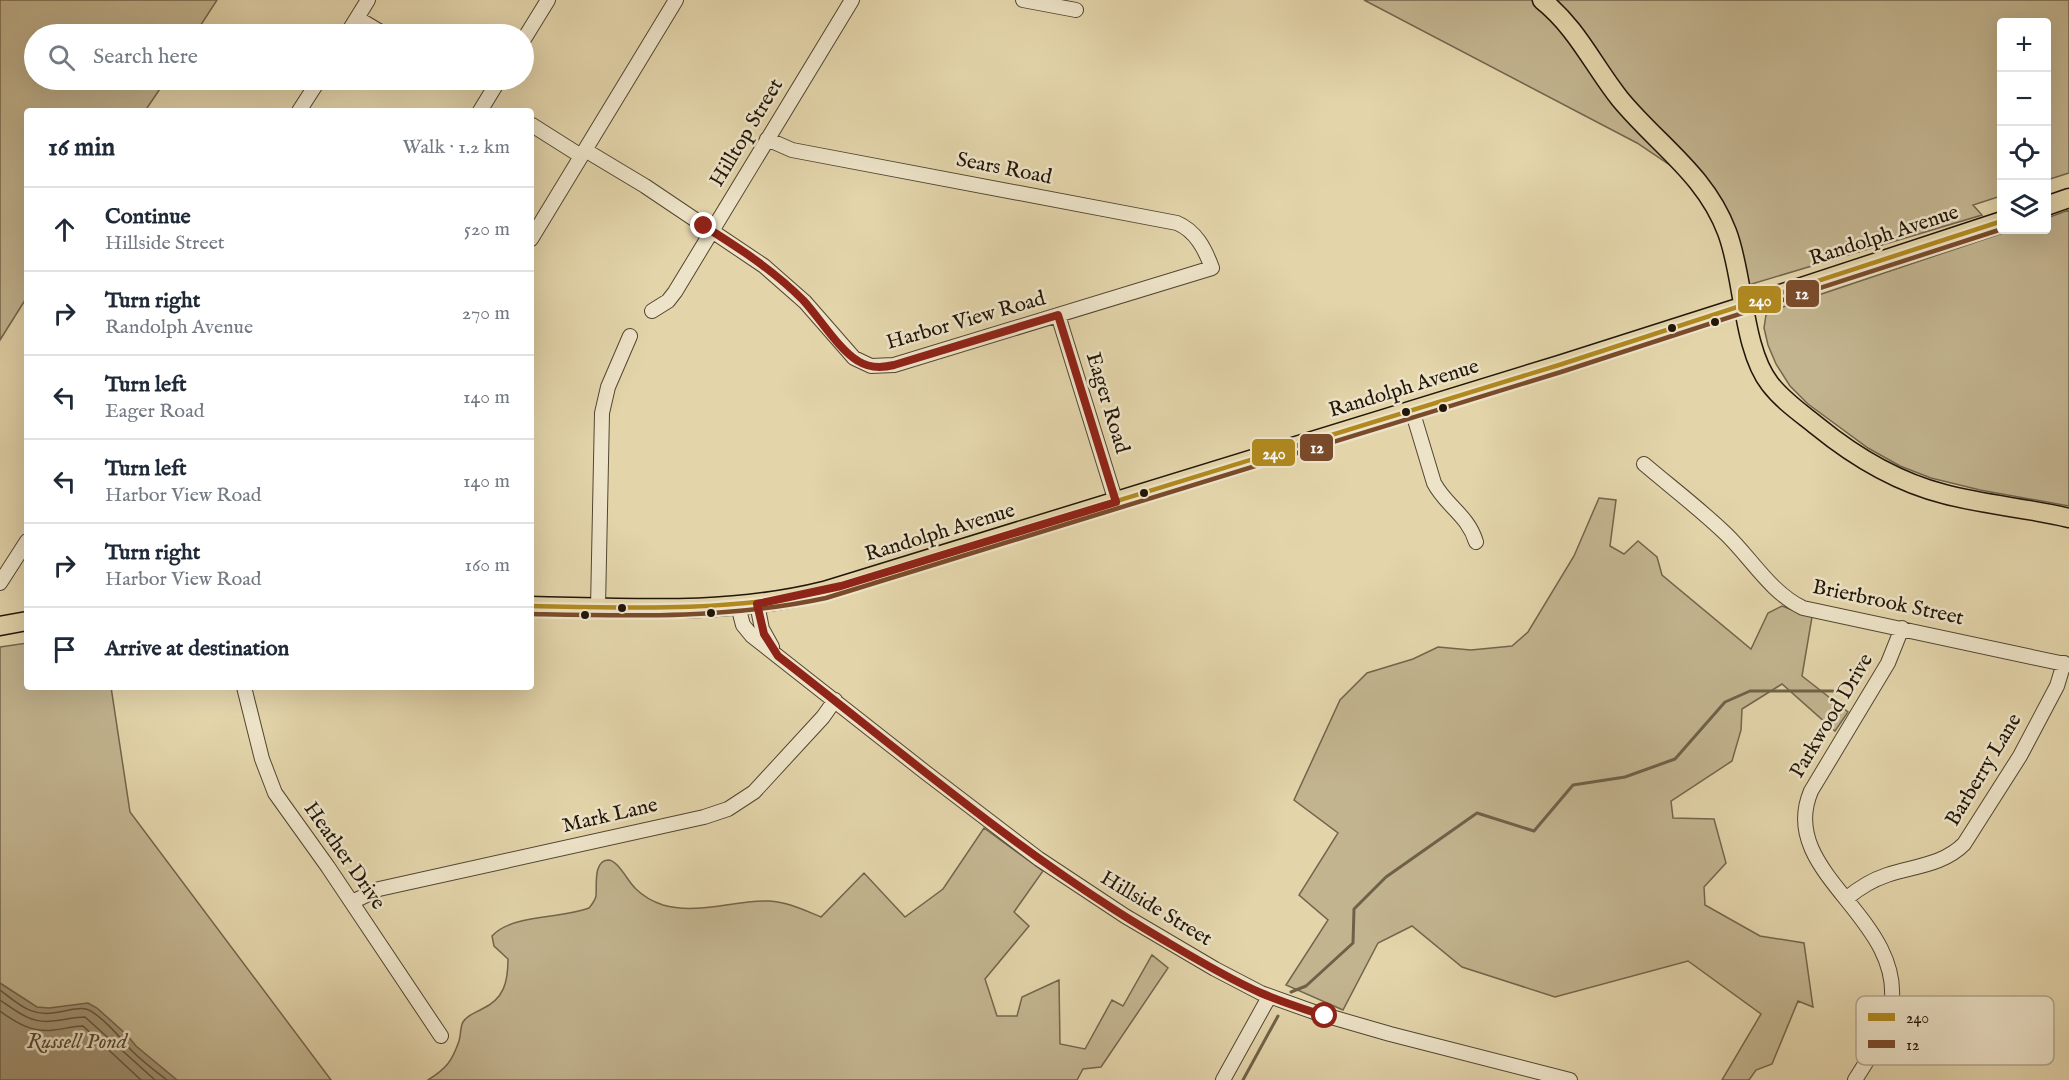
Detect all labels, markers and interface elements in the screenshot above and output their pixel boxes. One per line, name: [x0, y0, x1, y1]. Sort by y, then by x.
map controls: [1997, 18, 2051, 234]
button: +: [1997, 18, 2051, 72]
search box: [24, 24, 534, 90]
icon: search: [45, 41, 78, 74]
text: Search here: [93, 43, 198, 71]
button: −: [1997, 72, 2051, 126]
street label: Hilltop Street: [704, 74, 790, 192]
button: locate: [1997, 126, 2051, 180]
text: 16 min: [48, 131, 115, 164]
text: Walk · 1.2 km: [403, 135, 510, 160]
street label: Sears Road: [954, 147, 1055, 192]
button: layers: [1997, 180, 2051, 234]
street label: Randolph Avenue: [1806, 199, 1962, 273]
text: Continue: [105, 203, 191, 231]
route end: [690, 212, 716, 238]
icon: ahead: [48, 213, 81, 246]
text: 520 m: [464, 217, 510, 242]
text: Hillside Street: [105, 231, 225, 256]
line badge: 12: [1785, 279, 1820, 308]
street label: Harbor View Road: [883, 285, 1049, 357]
line badge: 240: [1737, 285, 1782, 314]
text: 12: [1795, 285, 1809, 305]
text: Turn right: [105, 287, 200, 315]
text: 240: [1748, 292, 1772, 312]
icon: right: [48, 297, 81, 330]
text: 270 m: [462, 301, 510, 326]
text: Randolph Avenue: [105, 315, 253, 340]
unlabelled marker: [1709, 316, 1721, 328]
unlabelled marker: [1666, 322, 1678, 334]
street label: Eager Road: [1079, 349, 1135, 458]
street label: Randolph Avenue: [1326, 353, 1483, 425]
text: Turn left: [105, 371, 187, 399]
icon: left: [48, 381, 81, 414]
text: 140 m: [463, 385, 510, 410]
text: Eager Road: [105, 399, 204, 424]
unlabelled marker: [1437, 402, 1449, 414]
unlabelled marker: [1400, 406, 1412, 418]
line badge: 12: [1299, 433, 1334, 462]
line badge: 240: [1251, 438, 1296, 467]
text: 12: [1310, 439, 1324, 459]
text: 240: [1262, 445, 1286, 465]
text: Turn left: [105, 455, 187, 483]
icon: left: [48, 465, 81, 498]
text: 140 m: [463, 469, 510, 494]
text: Harbor View Road: [105, 483, 262, 508]
unlabelled marker: [1138, 487, 1150, 499]
street label: Randolph Avenue: [862, 497, 1019, 569]
text: Turn right: [105, 539, 200, 567]
icon: right: [48, 549, 81, 582]
text: 160 m: [464, 553, 510, 578]
text: Harbor View Road: [105, 567, 262, 592]
street label: Brierbrook Street: [1810, 574, 1966, 632]
unlabelled marker: [616, 602, 628, 614]
unlabelled marker: [705, 607, 717, 619]
unlabelled marker: [579, 609, 591, 621]
icon: arrive: [48, 633, 81, 666]
text: Arrive at destination: [105, 635, 289, 663]
street label: Parkwood Drive: [1784, 648, 1880, 783]
street label: Barberry Lane: [1940, 708, 2028, 831]
street label: Mark Lane: [560, 792, 661, 840]
street label: Heather Drive: [297, 797, 391, 915]
street label: Hillside Street: [1095, 865, 1217, 953]
legend: [1856, 996, 2054, 1065]
route start: [1311, 1002, 1337, 1028]
text: 240: [1906, 1009, 1929, 1029]
water label: Russell Pond: [27, 1028, 129, 1056]
text: 12: [1906, 1036, 1919, 1056]

